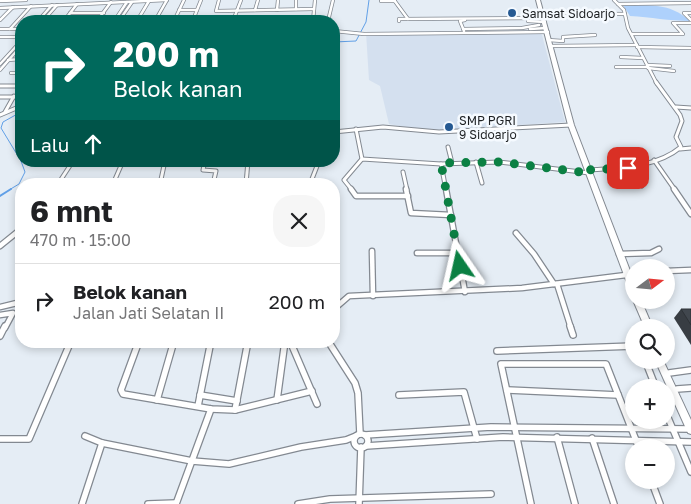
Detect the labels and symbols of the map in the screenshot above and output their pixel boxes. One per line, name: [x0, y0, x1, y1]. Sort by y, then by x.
place label: Samsat Sidoarjo: [522, 6, 615, 21]
marker: Samsat Sidoarjo: [506, 7, 518, 19]
place label: SMP PGRI 9 Sidoarjo: [459, 113, 517, 142]
marker: SMP PGRI 9 Sidoarjo: [443, 121, 455, 133]
pin: [607, 147, 649, 189]
position arrow: [433, 239, 485, 291]
north arrow: [625, 259, 675, 309]

